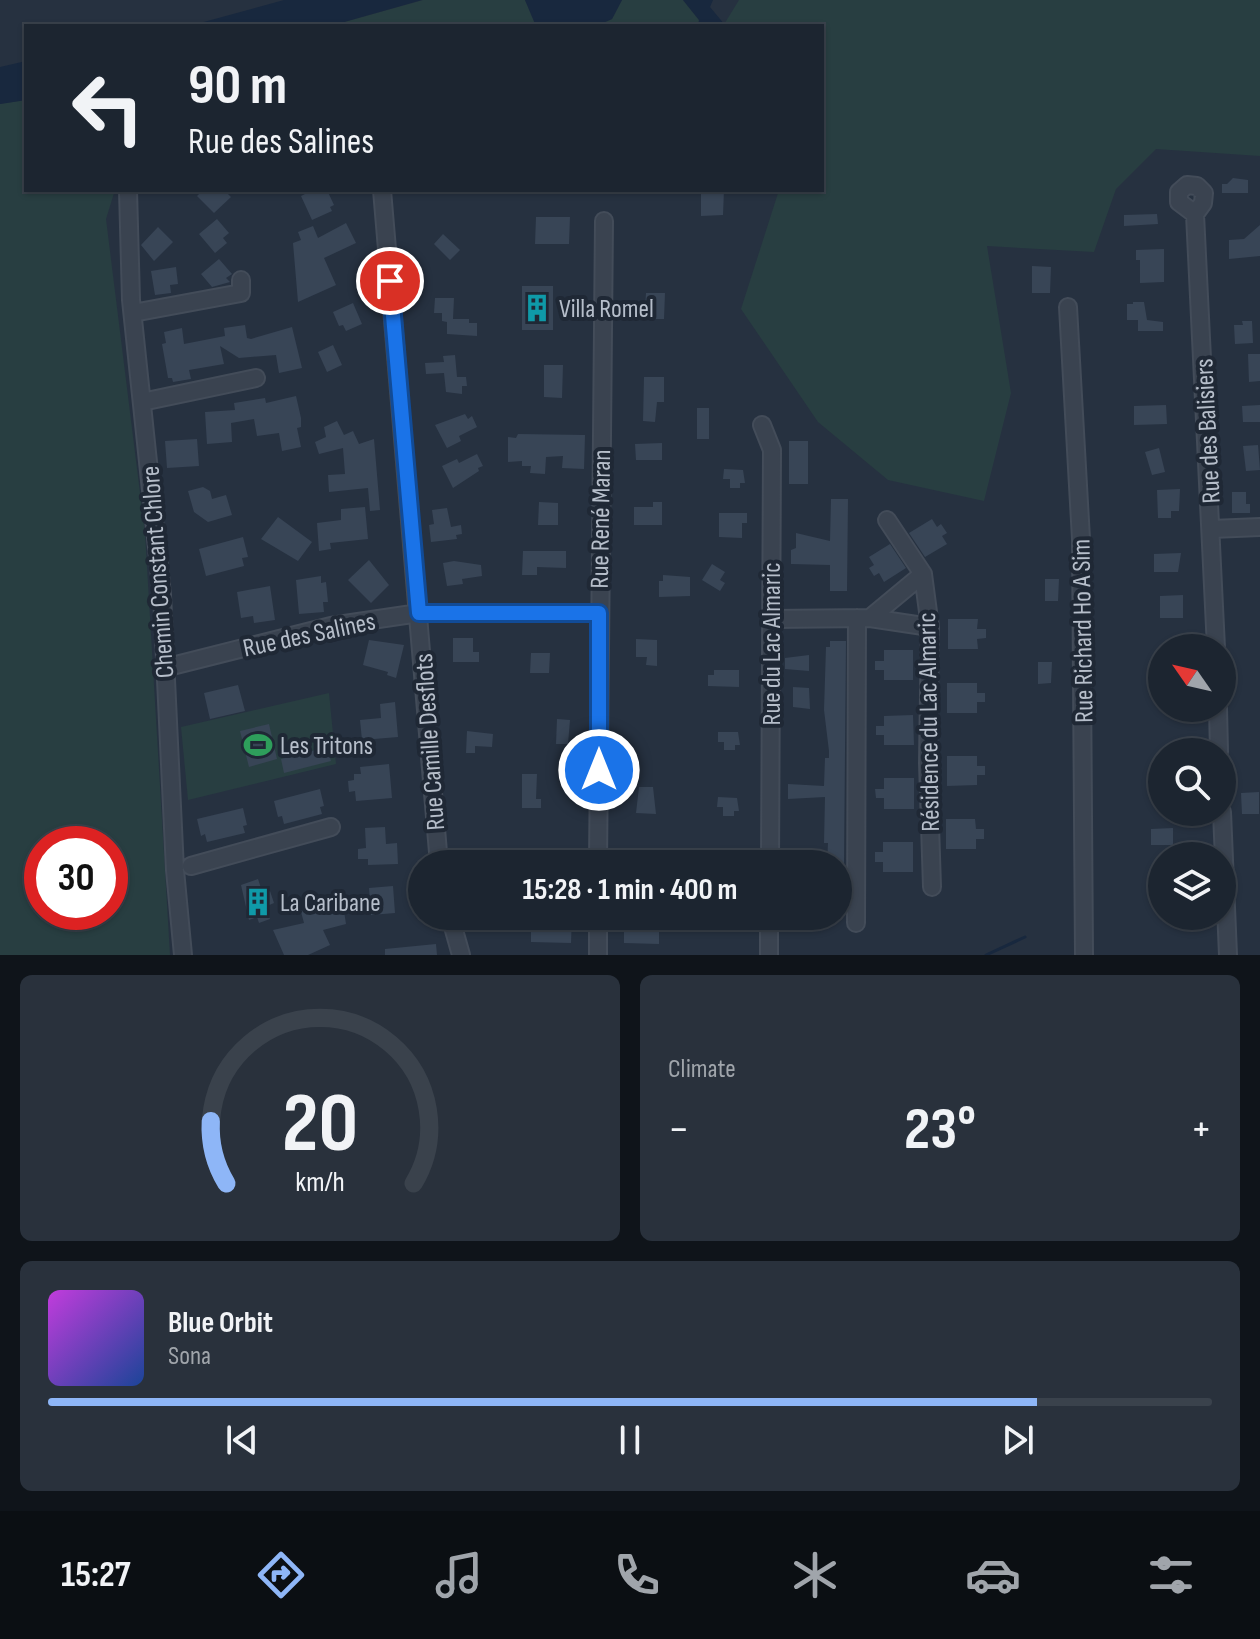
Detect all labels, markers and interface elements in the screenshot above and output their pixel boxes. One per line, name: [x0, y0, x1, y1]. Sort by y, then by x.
text: 90 m: [188, 53, 287, 120]
icon: left: [56, 56, 160, 160]
text: Rue des Salines: [188, 121, 374, 164]
pin: [356, 247, 424, 315]
icon: arrive: [368, 259, 412, 303]
building icon: Villa Romel: [522, 293, 552, 323]
place label: Villa Romel: [559, 294, 654, 325]
street label: Rue des Balisiers: [1189, 358, 1228, 504]
street label: Rue René Maran: [585, 449, 618, 589]
street label: Chemin Constant Chlore: [136, 465, 181, 679]
street label: Rue Richard Ho A Sim: [1066, 539, 1101, 723]
street label: Rue du Lac Almaric: [757, 562, 788, 726]
street label: Rue des Salines: [240, 606, 378, 665]
street label: Résidence du Lac Almaric: [912, 612, 947, 832]
north arrow: [1148, 634, 1236, 722]
map controls: [1148, 634, 1236, 930]
street label: Rue Camille Desflots: [409, 652, 452, 831]
position arrow: [557, 728, 641, 812]
sports icon: Les Tritons: [243, 730, 273, 760]
place label: Les Tritons: [280, 731, 373, 762]
button: search: [1148, 738, 1236, 826]
speed limit sign: 30: [24, 826, 128, 930]
button: layers: [1148, 842, 1236, 930]
text: 15:28 · 1 min · 400 m: [523, 872, 737, 908]
building icon: La Caribane: [243, 887, 273, 917]
place label: La Caribane: [280, 888, 381, 919]
text: Climate: [668, 1054, 736, 1085]
text: 20: [282, 1075, 358, 1175]
text: 23°: [904, 1094, 976, 1166]
text: −: [668, 1103, 690, 1156]
text: +: [1190, 1103, 1212, 1156]
text: km/h: [295, 1165, 345, 1200]
text: Blue Orbit: [168, 1305, 273, 1341]
text: Sona: [168, 1341, 211, 1372]
icon: previous: [220, 1418, 264, 1462]
icon: pause: [608, 1418, 652, 1462]
icon: next: [996, 1418, 1040, 1462]
icon: directions: [253, 1547, 309, 1603]
icon: music: [431, 1547, 487, 1603]
icon: phone: [609, 1547, 665, 1603]
icon: climate: [787, 1547, 843, 1603]
icon: car: [965, 1547, 1021, 1603]
icon: filters: [1143, 1547, 1199, 1603]
text: 15:27: [61, 1554, 131, 1597]

